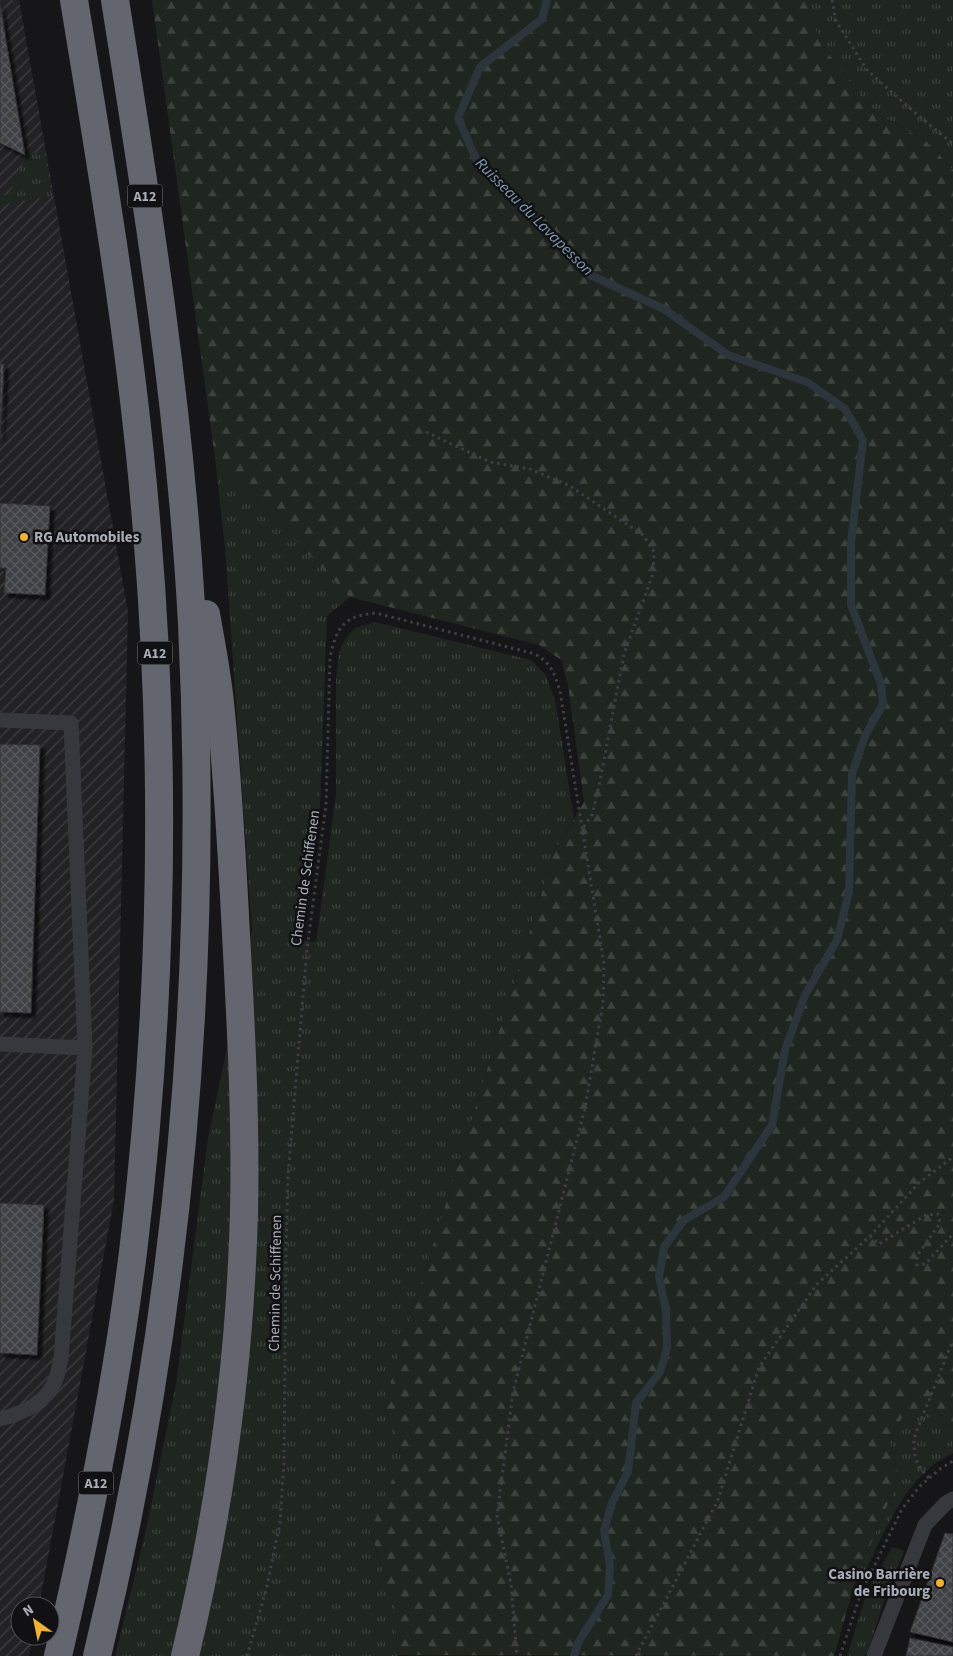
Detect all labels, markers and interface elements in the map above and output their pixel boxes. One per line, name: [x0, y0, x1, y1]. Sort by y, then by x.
water label: Ruisseau du Lavapesson: [470, 153, 598, 281]
road number: A12: [128, 185, 162, 208]
place label: RG Automobiles: [34, 527, 140, 548]
marker: RG Automobiles: [18, 531, 30, 543]
road number: A12: [138, 641, 172, 664]
street label: Chemin de Schiffenen: [286, 809, 325, 947]
street label: Chemin de Schiffenen: [264, 1214, 287, 1352]
road number: A12: [78, 1472, 114, 1495]
place label: Casino Barrière de Fribourg: [828, 1564, 930, 1602]
marker: Casino Barrière de Fribourg: [934, 1577, 946, 1589]
north arrow: [10, 1596, 60, 1646]
text: N: [19, 1600, 38, 1622]

